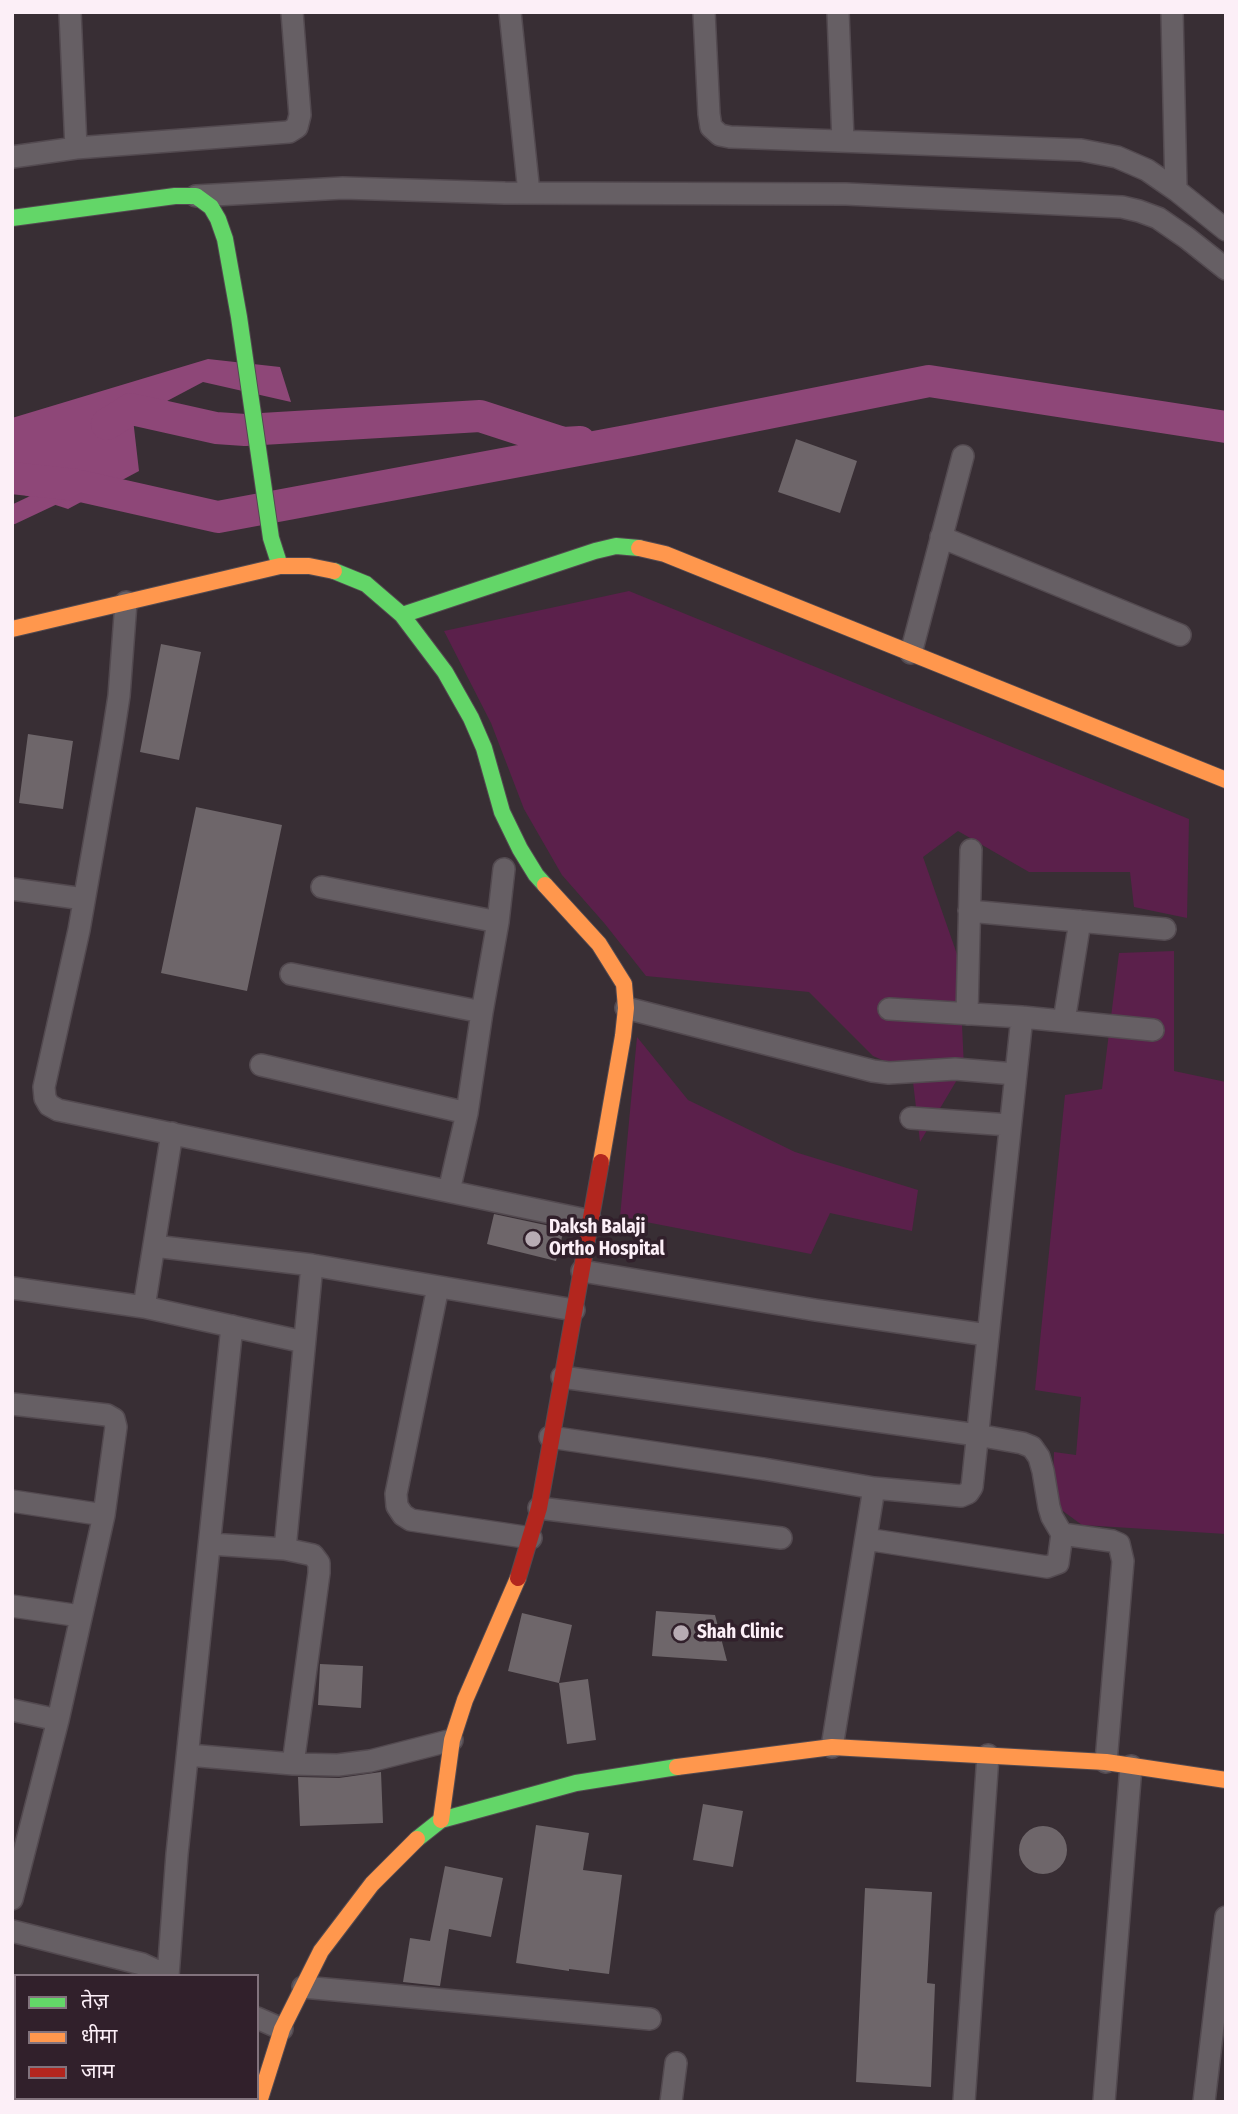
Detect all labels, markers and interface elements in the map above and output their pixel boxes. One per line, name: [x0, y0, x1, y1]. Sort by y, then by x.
place label: Daksh Balaji Ortho Hospital: [549, 1217, 665, 1261]
marker: Daksh Balaji Ortho Hospital: [523, 1229, 543, 1249]
place label: Shah Clinic: [697, 1622, 783, 1644]
marker: Shah Clinic: [671, 1623, 691, 1643]
legend: [14, 1974, 259, 2100]
text: तेज़: [81, 1988, 109, 2014]
text: धीमा: [81, 2023, 117, 2049]
text: जाम: [81, 2058, 115, 2084]

